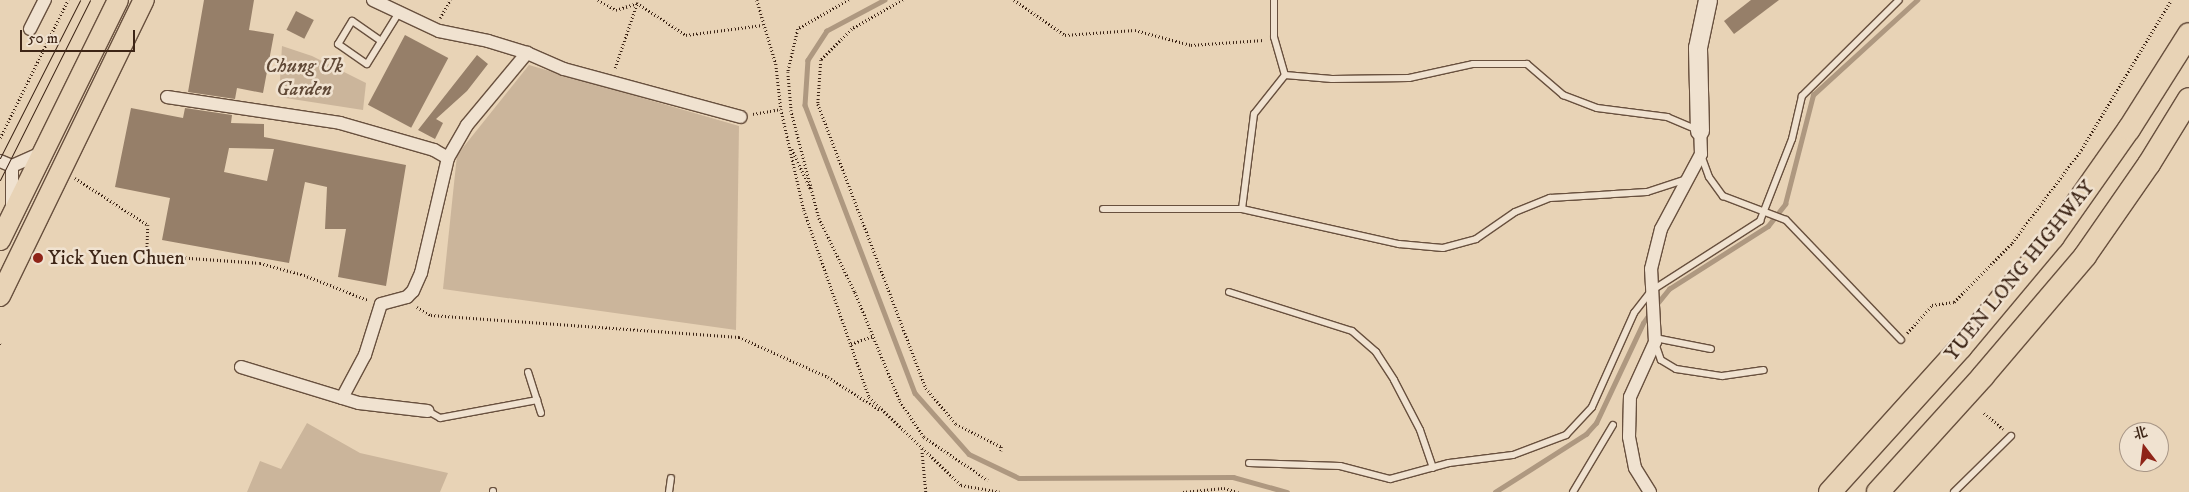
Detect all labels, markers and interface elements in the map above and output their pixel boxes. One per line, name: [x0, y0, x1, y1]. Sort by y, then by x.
scale bar: [22, 20, 138, 52]
text: 50 m: [28, 29, 58, 48]
park label: Chung Uk Garden: [265, 54, 343, 101]
street label: YUEN LONG HIGHWAY: [1940, 176, 2100, 366]
place label: Yick Yuen Chuen: [48, 246, 185, 270]
marker: Yick Yuen Chuen: [32, 252, 44, 264]
north arrow: [2119, 422, 2169, 472]
text: 北: [2131, 423, 2149, 444]

